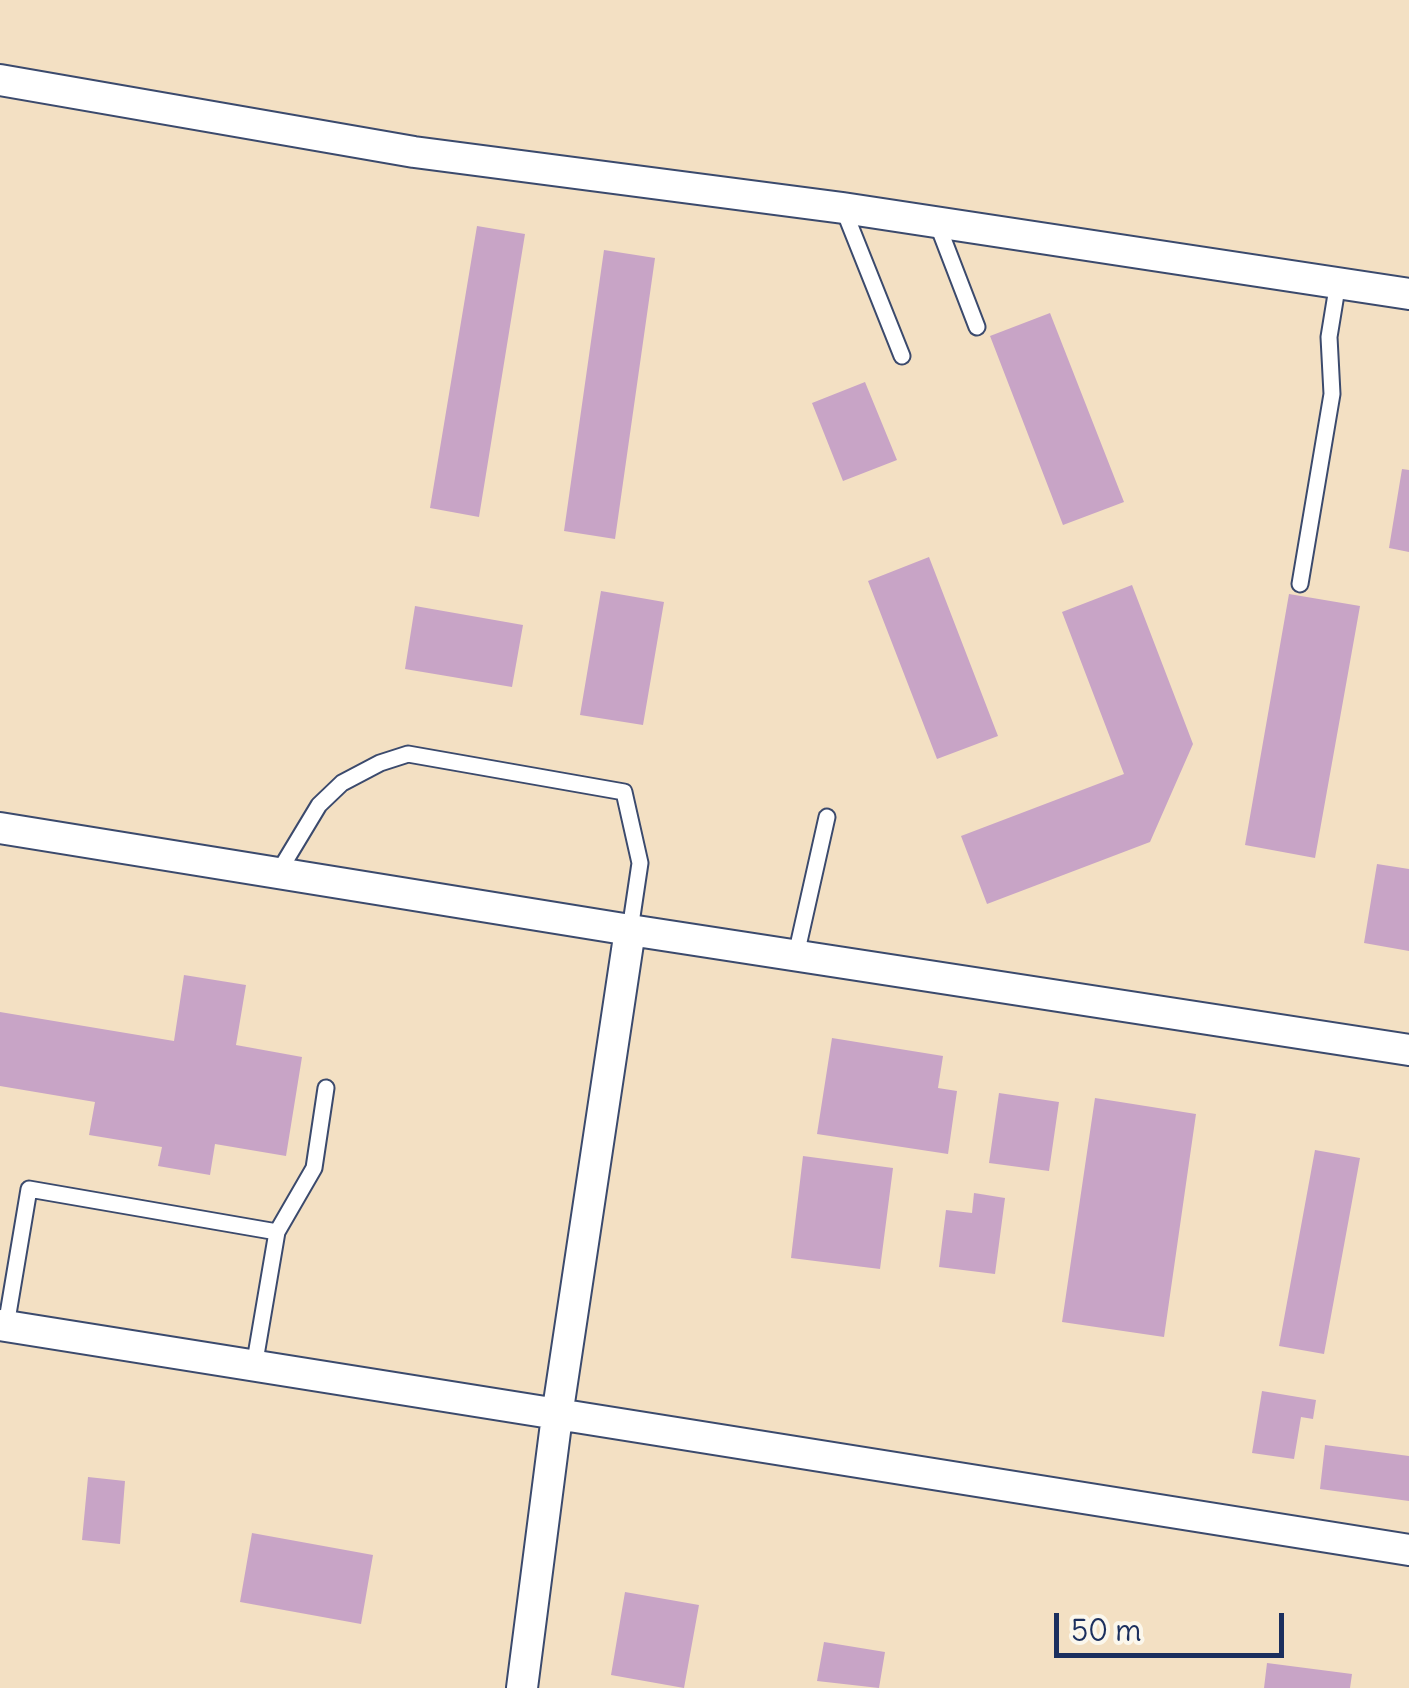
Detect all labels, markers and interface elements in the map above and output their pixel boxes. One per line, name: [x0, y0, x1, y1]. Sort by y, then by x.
scale bar: [1059, 1593, 1289, 1655]
text: 50 m: [1071, 1611, 1141, 1649]

